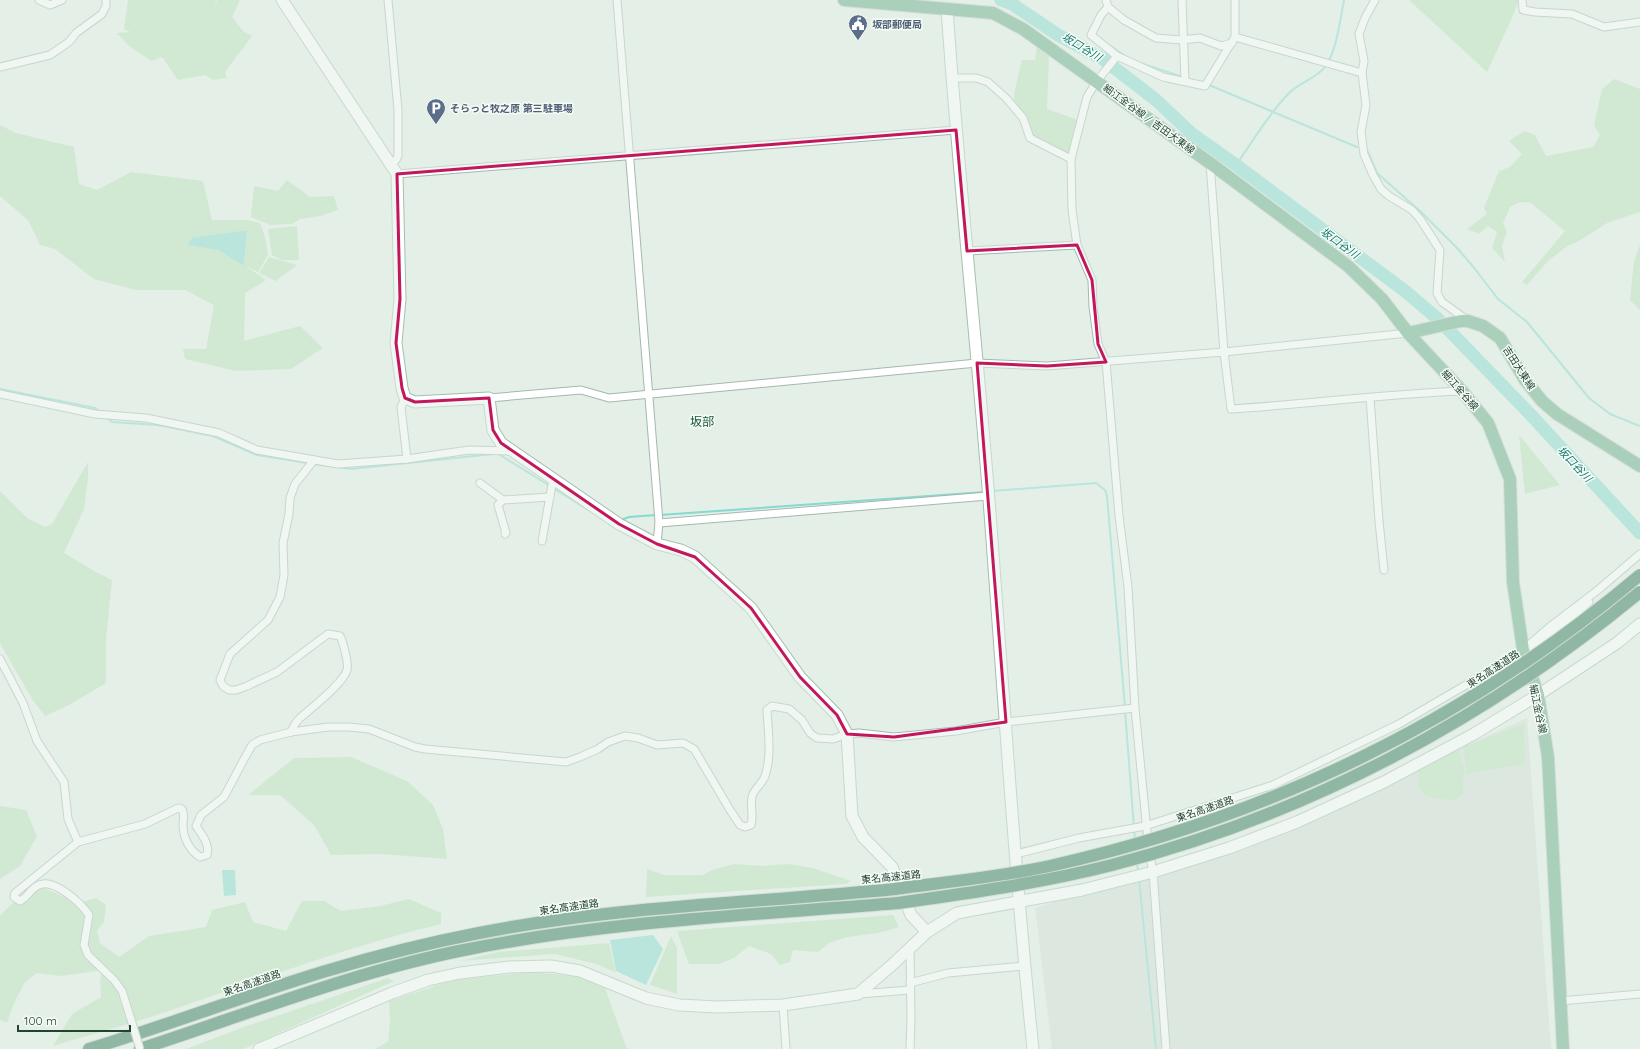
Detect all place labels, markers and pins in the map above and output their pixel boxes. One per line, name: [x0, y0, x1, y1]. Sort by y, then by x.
public building icon: 坂部郵便局: [847, 13, 869, 41]
place label: 坂部郵便局: [872, 18, 922, 31]
parking icon: そらっと牧之原 第三駐車場: [425, 97, 447, 125]
place label: そらっと牧之原 第三駐車場: [450, 102, 573, 115]

